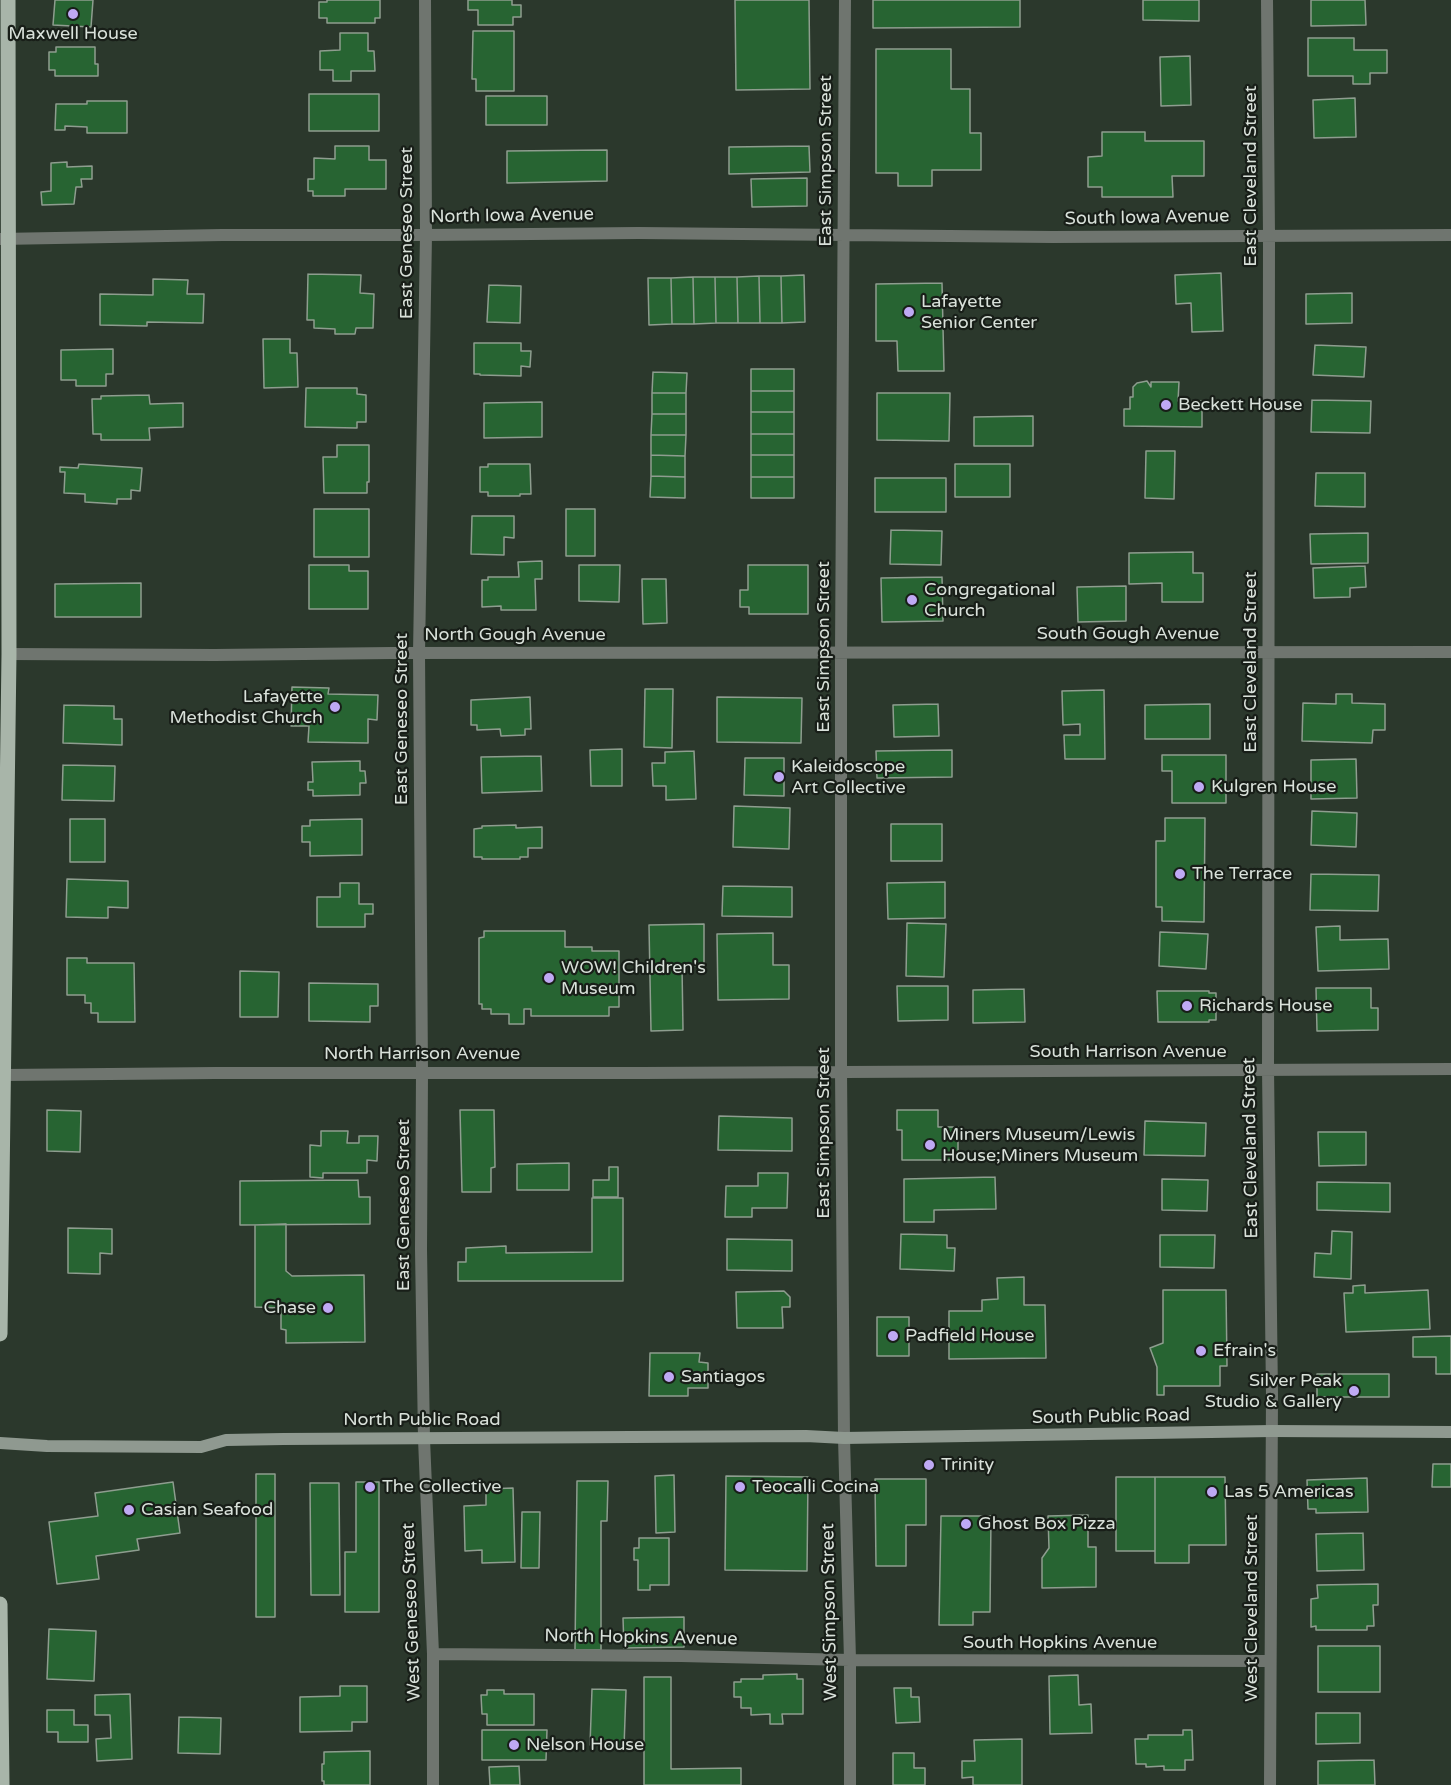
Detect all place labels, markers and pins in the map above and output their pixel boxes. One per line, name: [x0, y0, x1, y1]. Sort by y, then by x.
marker: Maxwell House: [66, 7, 80, 21]
place label: Maxwell House: [8, 23, 138, 45]
place label: Lafayette Senior Center: [921, 291, 1037, 334]
marker: Lafayette Senior Center: [902, 305, 916, 319]
place label: Beckett House: [1178, 394, 1303, 416]
marker: Beckett House: [1159, 398, 1173, 412]
place label: Congregational Church: [924, 579, 1055, 622]
marker: Congregational Church: [905, 593, 919, 607]
place label: Lafayette Methodist Church: [169, 686, 323, 728]
marker: Lafayette Methodist Church: [328, 700, 342, 714]
place label: Kaleidoscope Art Collective: [791, 756, 906, 798]
marker: Kaleidoscope Art Collective: [772, 770, 786, 784]
place label: Kulgren House: [1211, 776, 1336, 798]
marker: Kulgren House: [1192, 780, 1206, 794]
place label: The Terrace: [1192, 863, 1292, 885]
marker: The Terrace: [1173, 867, 1187, 881]
place label: WOW! Children's Museum: [561, 957, 706, 1000]
marker: WOW! Children's Museum: [542, 971, 556, 985]
place label: Richards House: [1199, 995, 1332, 1017]
marker: Richards House: [1180, 999, 1194, 1013]
place label: Miners Museum/Lewis House;Miners Museum: [942, 1124, 1138, 1166]
marker: Miners Museum/Lewis House;Miners Museum: [923, 1138, 937, 1152]
place label: Chase: [264, 1297, 316, 1319]
marker: Chase: [321, 1301, 335, 1315]
place label: Padfield House: [905, 1325, 1034, 1347]
marker: Padfield House: [886, 1329, 900, 1343]
place label: Efrain's: [1213, 1340, 1276, 1362]
marker: Efrain's: [1194, 1344, 1208, 1358]
place label: Santiagos: [681, 1366, 765, 1388]
marker: Santiagos: [662, 1370, 676, 1384]
place label: Silver Peak Studio & Gallery: [1205, 1370, 1342, 1412]
marker: Silver Peak Studio & Gallery: [1347, 1384, 1361, 1398]
place label: Trinity: [941, 1454, 994, 1476]
marker: Trinity: [922, 1458, 936, 1472]
place label: The Collective: [382, 1476, 502, 1498]
place label: Teocalli Cocina: [752, 1476, 879, 1498]
marker: The Collective: [363, 1480, 377, 1494]
marker: Teocalli Cocina: [733, 1480, 747, 1494]
place label: Las 5 Americas: [1224, 1481, 1354, 1503]
marker: Las 5 Americas: [1205, 1485, 1219, 1499]
place label: Casian Seafood: [141, 1499, 273, 1521]
marker: Casian Seafood: [122, 1503, 136, 1517]
place label: Ghost Box Pizza: [978, 1513, 1116, 1535]
marker: Ghost Box Pizza: [959, 1517, 973, 1531]
place label: Nelson House: [526, 1734, 644, 1756]
marker: Nelson House: [507, 1738, 521, 1752]

